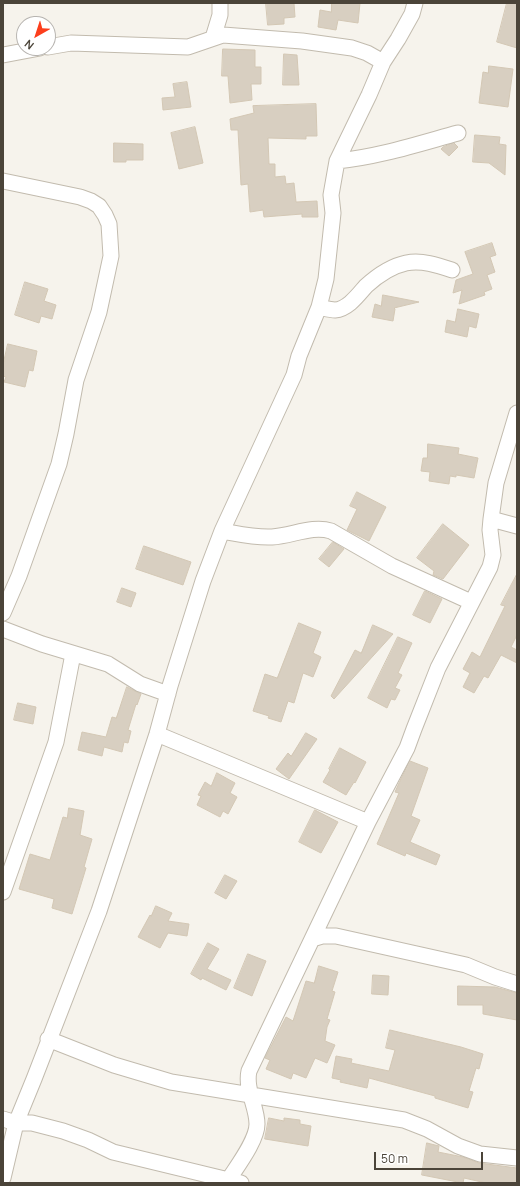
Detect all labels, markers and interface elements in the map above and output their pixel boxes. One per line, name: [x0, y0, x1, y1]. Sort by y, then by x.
north arrow: [16, 16, 56, 56]
text: N: [21, 37, 37, 53]
scale bar: [376, 1144, 485, 1170]
text: 50 m: [381, 1150, 408, 1167]

